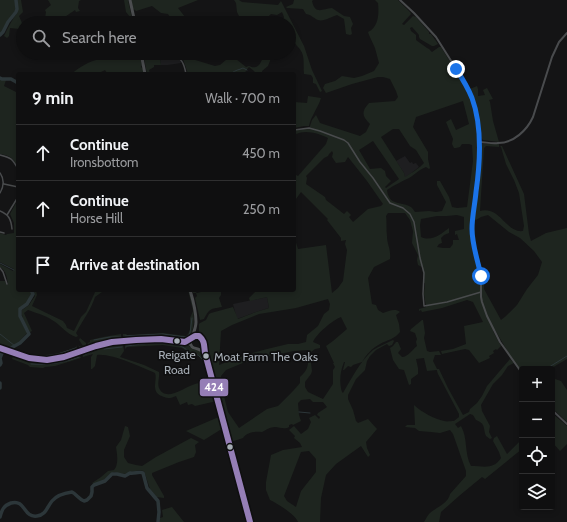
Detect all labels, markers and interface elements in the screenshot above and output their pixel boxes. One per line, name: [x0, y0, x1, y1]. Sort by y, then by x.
search box: [16, 16, 296, 60]
icon: search: [30, 27, 52, 49]
text: Search here: [62, 29, 137, 47]
route end: [447, 60, 465, 78]
text: 9 min: [32, 88, 74, 108]
text: Walk · 700 m: [205, 90, 280, 106]
text: Continue: [70, 136, 129, 154]
icon: ahead: [32, 142, 54, 164]
text: 450 m: [242, 145, 280, 161]
text: Ironsbottom: [70, 154, 138, 170]
text: Continue: [70, 192, 129, 210]
icon: ahead: [32, 198, 54, 220]
text: 250 m: [243, 201, 280, 217]
text: Horse Hill: [70, 210, 123, 226]
icon: arrive: [32, 254, 54, 276]
text: Arrive at destination: [70, 256, 200, 274]
route start: [472, 267, 490, 285]
marker: Reigate Road: [172, 336, 182, 346]
place label: Reigate Road: [158, 347, 196, 377]
place label: Moat Farm The Oaks: [214, 349, 318, 364]
marker: Moat Farm The Oaks: [201, 351, 211, 361]
map controls: [519, 366, 555, 510]
button: +: [519, 366, 555, 402]
line badge: 424: [199, 378, 229, 397]
text: 424: [204, 380, 224, 394]
button: −: [519, 402, 555, 438]
button: locate: [519, 438, 555, 474]
unlabelled marker: [225, 442, 235, 452]
button: layers: [519, 474, 555, 510]

